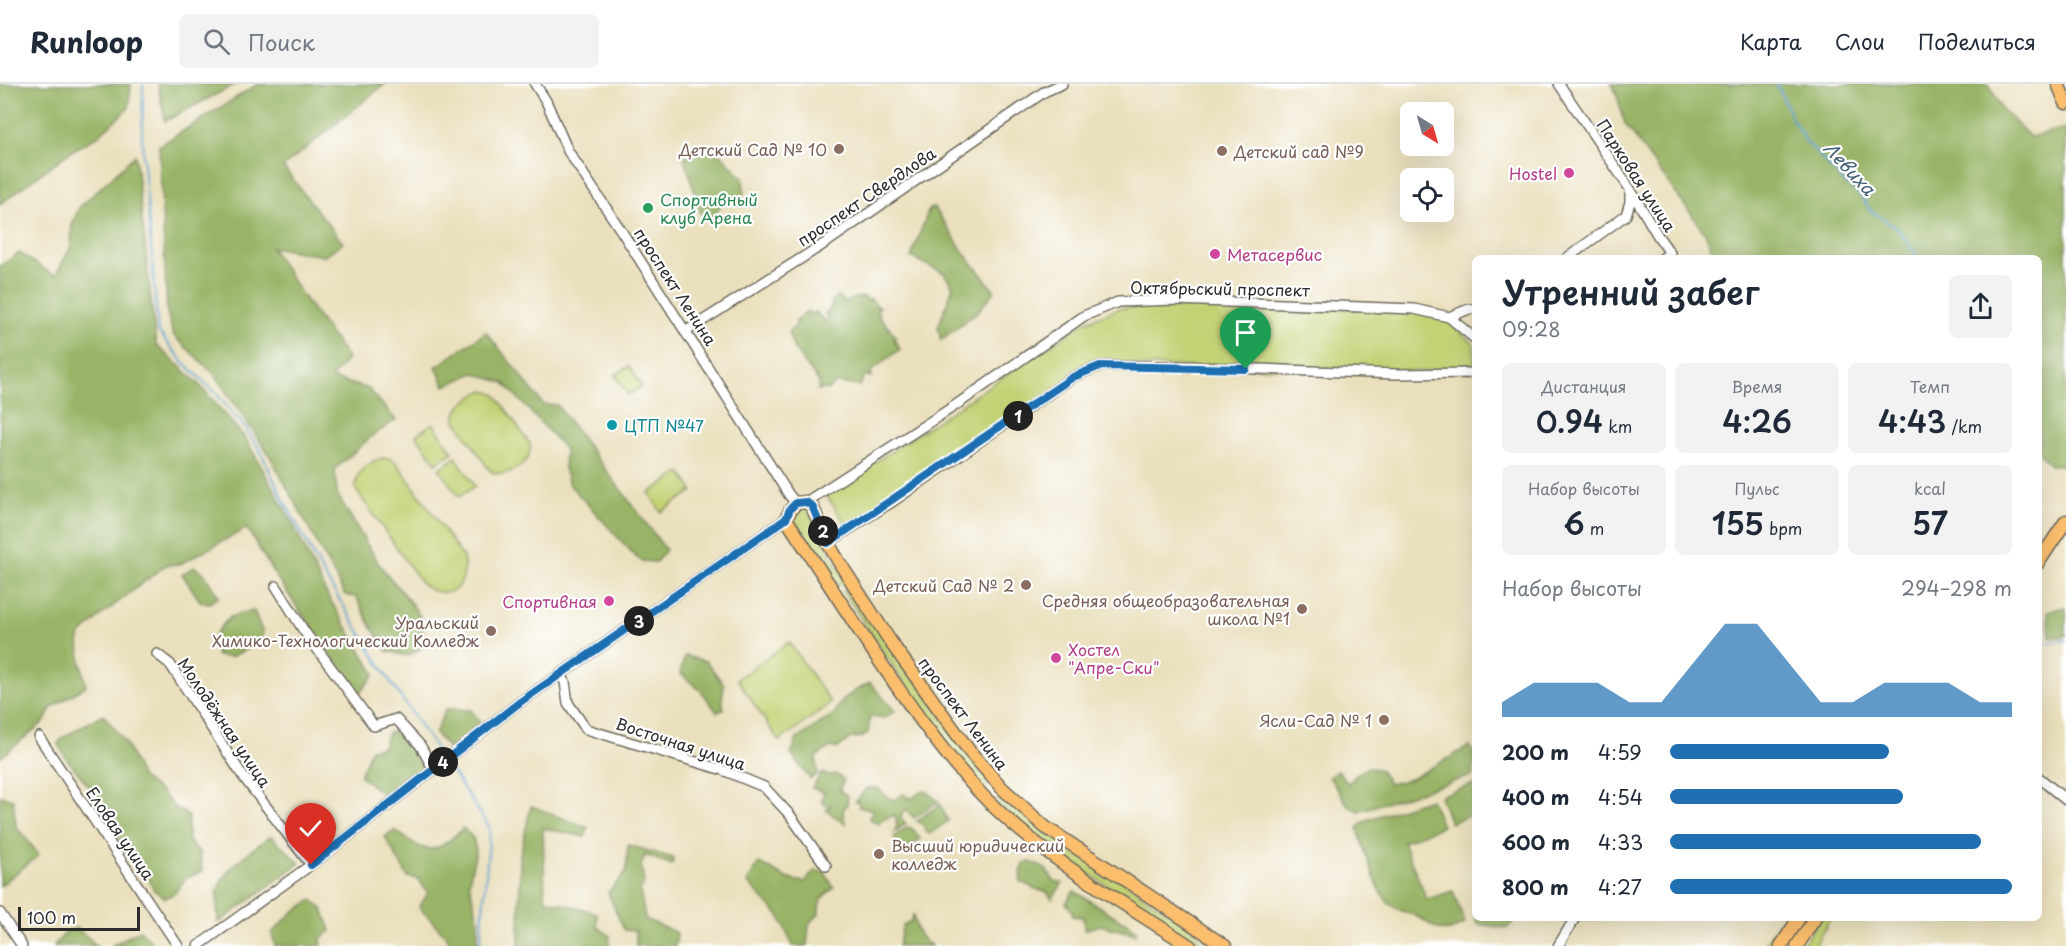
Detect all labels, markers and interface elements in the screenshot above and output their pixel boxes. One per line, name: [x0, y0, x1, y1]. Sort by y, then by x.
search box: [179, 14, 599, 68]
text: Runloop: [30, 20, 143, 63]
icon: search: [200, 25, 233, 58]
text: Поиск: [248, 25, 315, 58]
text: Карта: [1740, 25, 1802, 57]
text: Слои: [1835, 25, 1885, 57]
text: Поделиться: [1918, 25, 2036, 57]
north arrow: [1400, 102, 1454, 156]
map controls: [1400, 102, 1454, 222]
street label: Парковая улица: [1591, 114, 1683, 236]
water label: Левиха: [1818, 135, 1882, 201]
place label: Детский Сад № 10: [678, 137, 827, 161]
place label: Детский сад №9: [1233, 139, 1364, 163]
street label: проспект Свердлова: [792, 141, 940, 251]
marker: Детский Сад № 10: [832, 142, 846, 156]
marker: Детский сад №9: [1215, 144, 1229, 158]
place label: Hostel: [1509, 161, 1557, 185]
marker: Hostel: [1562, 166, 1576, 180]
button: locate: [1400, 168, 1454, 222]
place label: Спортивный клуб Арена: [660, 187, 758, 229]
marker: Спортивный клуб Арена: [641, 201, 655, 215]
street label: проспект Ленина: [629, 222, 723, 350]
place label: Метасервис: [1227, 242, 1322, 266]
marker: Метасервис: [1208, 247, 1222, 261]
text: Утренний забег: [1502, 266, 1759, 316]
street label: Октябрьский проспект: [1130, 274, 1310, 302]
button: share: [1949, 275, 2012, 338]
pin: [1220, 307, 1271, 369]
text: 09:28: [1502, 314, 1561, 344]
icon: arrive: [1229, 316, 1262, 349]
text: Дистанция: [1542, 374, 1626, 398]
text: Время: [1731, 374, 1783, 398]
text: Темп: [1910, 374, 1950, 398]
text: 0.94: [1536, 398, 1603, 443]
text: 4:26: [1722, 398, 1792, 443]
text: 4:43: [1878, 398, 1946, 443]
pin: 1: [1003, 401, 1033, 431]
text: 1: [1014, 404, 1022, 428]
place label: ЦТП №47: [624, 413, 704, 437]
text: km: [1603, 414, 1632, 438]
text: /km: [1946, 414, 1982, 438]
marker: ЦТП №47: [605, 418, 619, 432]
text: Набор высоты: [1528, 476, 1640, 500]
text: Пульс: [1734, 476, 1780, 500]
text: kcal: [1914, 476, 1946, 500]
text: 6: [1564, 500, 1585, 545]
text: 155: [1712, 500, 1764, 545]
text: 57: [1912, 500, 1948, 545]
pin: 2: [808, 516, 838, 546]
text: m: [1585, 516, 1604, 540]
text: bpm: [1764, 516, 1802, 540]
text: 2: [817, 519, 829, 543]
place label: Детский Сад № 2: [872, 573, 1014, 597]
text: Набор высоты: [1502, 573, 1642, 603]
text: 294–298 m: [1901, 573, 2012, 603]
marker: Детский Сад № 2: [1019, 578, 1033, 592]
place label: Средняя общеобразовательная школа №1: [1042, 588, 1290, 630]
place label: Спортивная: [502, 589, 597, 613]
marker: Спортивная: [602, 594, 616, 608]
marker: Средняя общеобразовательная школа №1: [1295, 602, 1309, 616]
pin: 3: [624, 606, 654, 636]
text: 3: [634, 609, 644, 633]
place label: Уральский Химико-Технологический Колледж: [212, 610, 480, 652]
marker: Уральский Химико-Технологический Колледж: [484, 624, 498, 638]
place label: Хостел "Апре-Ски": [1068, 637, 1160, 679]
street label: проспект Ленина: [913, 651, 1015, 775]
marker: Хостел "Апре-Ски": [1049, 651, 1063, 665]
street label: Молодёжная улица: [173, 652, 277, 792]
place label: Ясли-Сад № 1: [1259, 708, 1372, 732]
street label: Восточная улица: [613, 711, 749, 775]
marker: Ясли-Сад № 1: [1377, 713, 1391, 727]
text: 200 m: [1502, 737, 1569, 767]
text: 4:59: [1598, 737, 1642, 767]
pin: 4: [428, 747, 458, 777]
text: 4: [438, 750, 448, 774]
street label: Еловая улица: [81, 782, 161, 884]
text: 400 m: [1502, 782, 1570, 812]
text: 4:54: [1598, 782, 1643, 812]
pin: [285, 803, 336, 865]
icon: check: [294, 812, 327, 845]
text: 600 m: [1502, 827, 1570, 857]
text: 4:33: [1598, 827, 1643, 857]
place label: Высший юридический колледж: [891, 833, 1064, 875]
marker: Высший юридический колледж: [872, 847, 886, 861]
text: 800 m: [1502, 872, 1569, 902]
text: 4:27: [1598, 872, 1642, 902]
scale bar: [18, 904, 140, 932]
text: 100 m: [27, 905, 76, 929]

